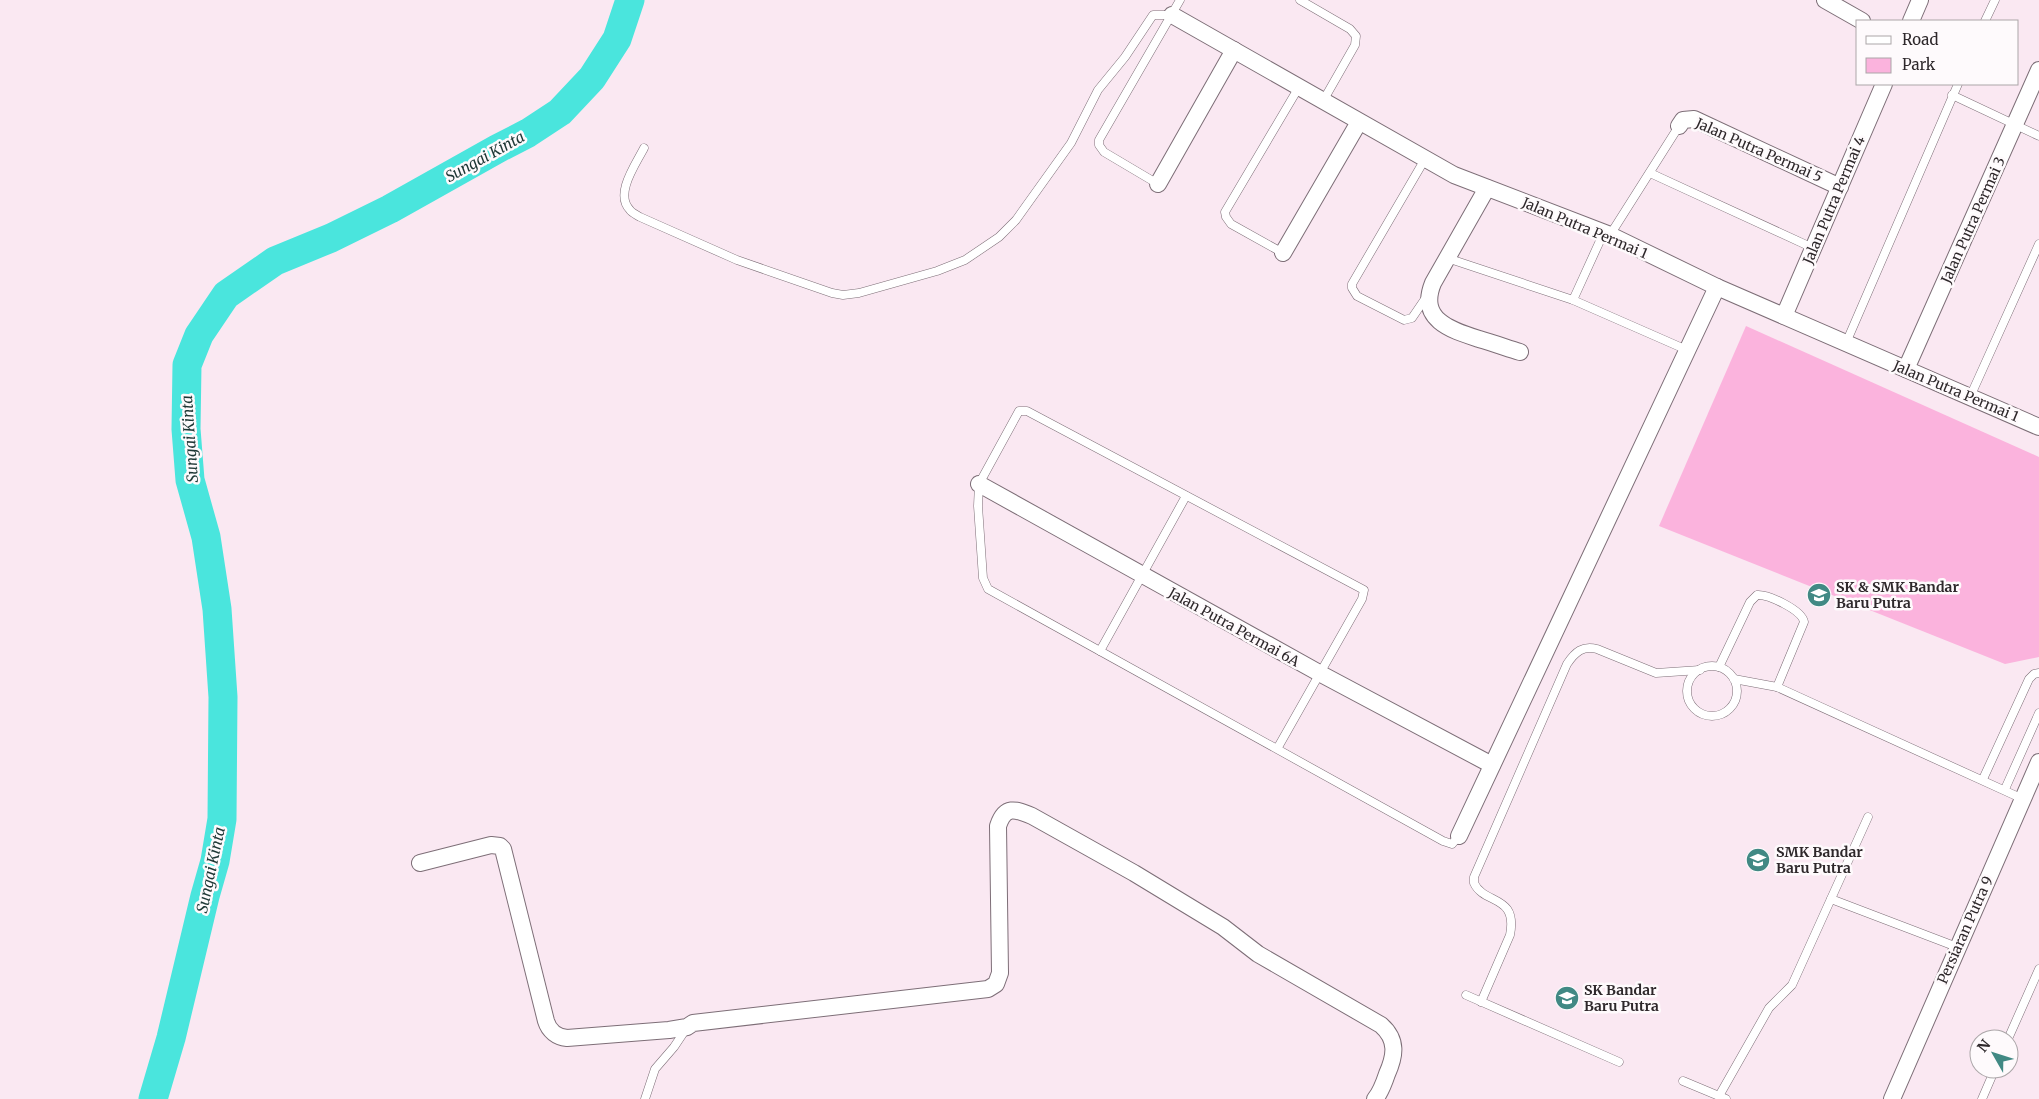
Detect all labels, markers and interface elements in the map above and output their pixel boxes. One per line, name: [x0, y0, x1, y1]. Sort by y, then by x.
legend: [1856, 20, 2019, 85]
text: Road: [1902, 30, 1938, 49]
text: Park: [1902, 55, 1936, 74]
street label: Jalan Putra Permai 5: [1692, 114, 1825, 186]
water label: Sungai Kinta: [442, 127, 528, 186]
street label: Jalan Putra Permai 4: [1798, 133, 1869, 268]
street label: Jalan Putra Permai 3: [1937, 154, 2009, 287]
street label: Jalan Putra Permai 1: [1518, 193, 1651, 263]
street label: Jalan Putra Permai 1: [1889, 356, 2022, 426]
water label: Sungai Kinta: [177, 395, 202, 483]
place label: SK & SMK Bandar Baru Putra: [1836, 578, 1959, 612]
school or university icon: SK & SMK Bandar Baru Putra: [1806, 582, 1832, 608]
street label: Jalan Putra Permai 6A: [1165, 583, 1303, 671]
water label: Sungai Kinta: [192, 825, 229, 915]
place label: SMK Bandar Baru Putra: [1776, 843, 1863, 877]
school or university icon: SMK Bandar Baru Putra: [1745, 847, 1771, 873]
street label: Persiaran Putra 9: [1933, 873, 1997, 987]
place label: SK Bandar Baru Putra: [1584, 981, 1659, 1015]
school or university icon: SK Bandar Baru Putra: [1554, 985, 1580, 1011]
north arrow: [1969, 1029, 2019, 1079]
text: N: [1973, 1036, 1994, 1056]

